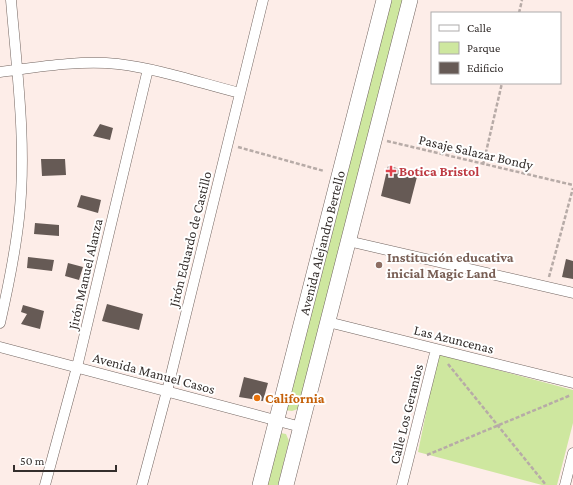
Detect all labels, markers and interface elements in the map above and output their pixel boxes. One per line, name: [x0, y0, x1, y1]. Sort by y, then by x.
legend: [431, 12, 561, 84]
text: Calle: [467, 21, 491, 35]
text: Parque: [467, 41, 500, 55]
text: Edificio: [467, 61, 504, 75]
street label: Pasaje Salazar Bondy: [417, 131, 535, 174]
place label: Botica Bristol: [399, 163, 479, 179]
marker: Botica Bristol: [386, 166, 396, 176]
street label: Avenida Alejandro Bertello: [296, 169, 348, 317]
street label: Jirón Eduardo de Castillo: [165, 170, 215, 310]
street label: Jirón Manuel Alanza: [64, 217, 106, 333]
place label: Institución educativa inicial Magic Land: [387, 249, 514, 281]
marker: Institución educativa inicial Magic Land: [374, 260, 384, 270]
street label: Las Azuncenas: [412, 321, 496, 357]
street label: Avenida Manuel Casos: [91, 349, 217, 397]
street label: Calle Los Geranios: [386, 362, 426, 466]
place label: California: [265, 390, 325, 406]
marker: California: [252, 393, 262, 403]
scale bar: [14, 447, 116, 473]
text: 50 m: [20, 454, 45, 468]

